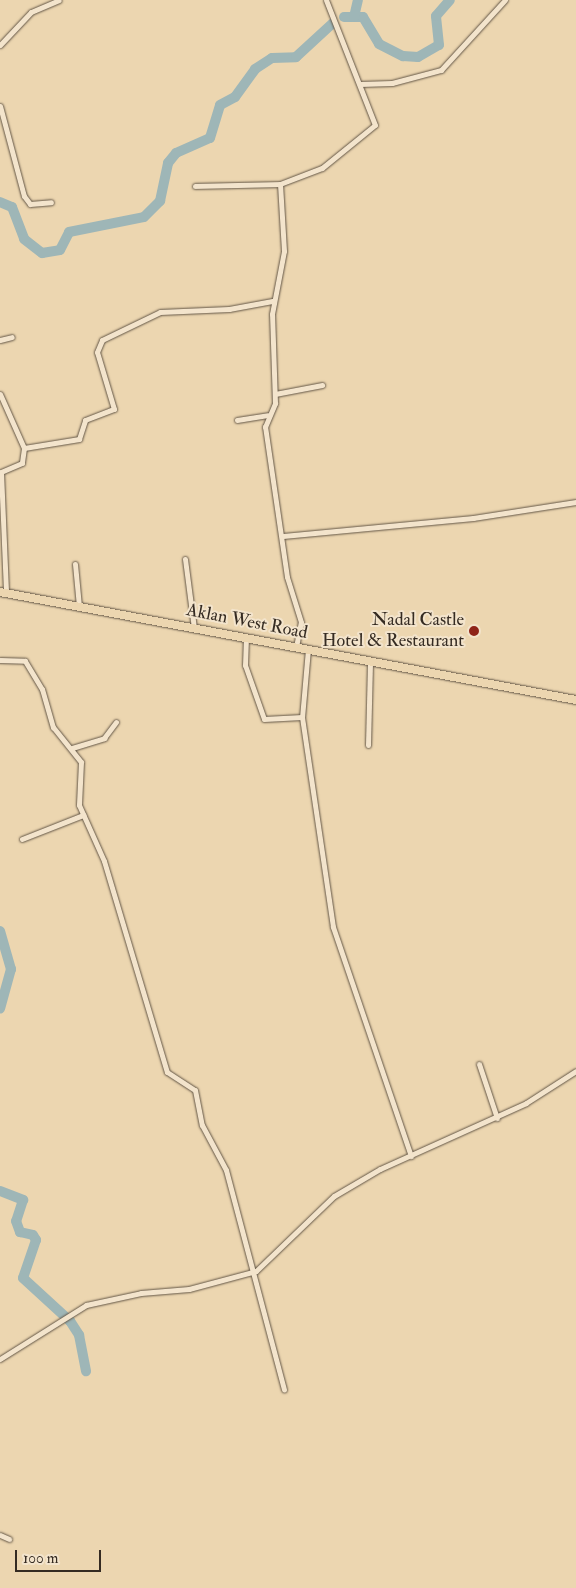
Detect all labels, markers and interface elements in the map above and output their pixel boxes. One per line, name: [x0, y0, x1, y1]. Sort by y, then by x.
street label: Aklan West Road: [185, 600, 309, 644]
place label: Nadal Castle Hotel & Restaurant: [322, 610, 464, 652]
marker: Nadal Castle Hotel & Restaurant: [468, 625, 480, 637]
scale bar: [18, 1540, 104, 1572]
text: 100 m: [23, 1549, 58, 1568]

